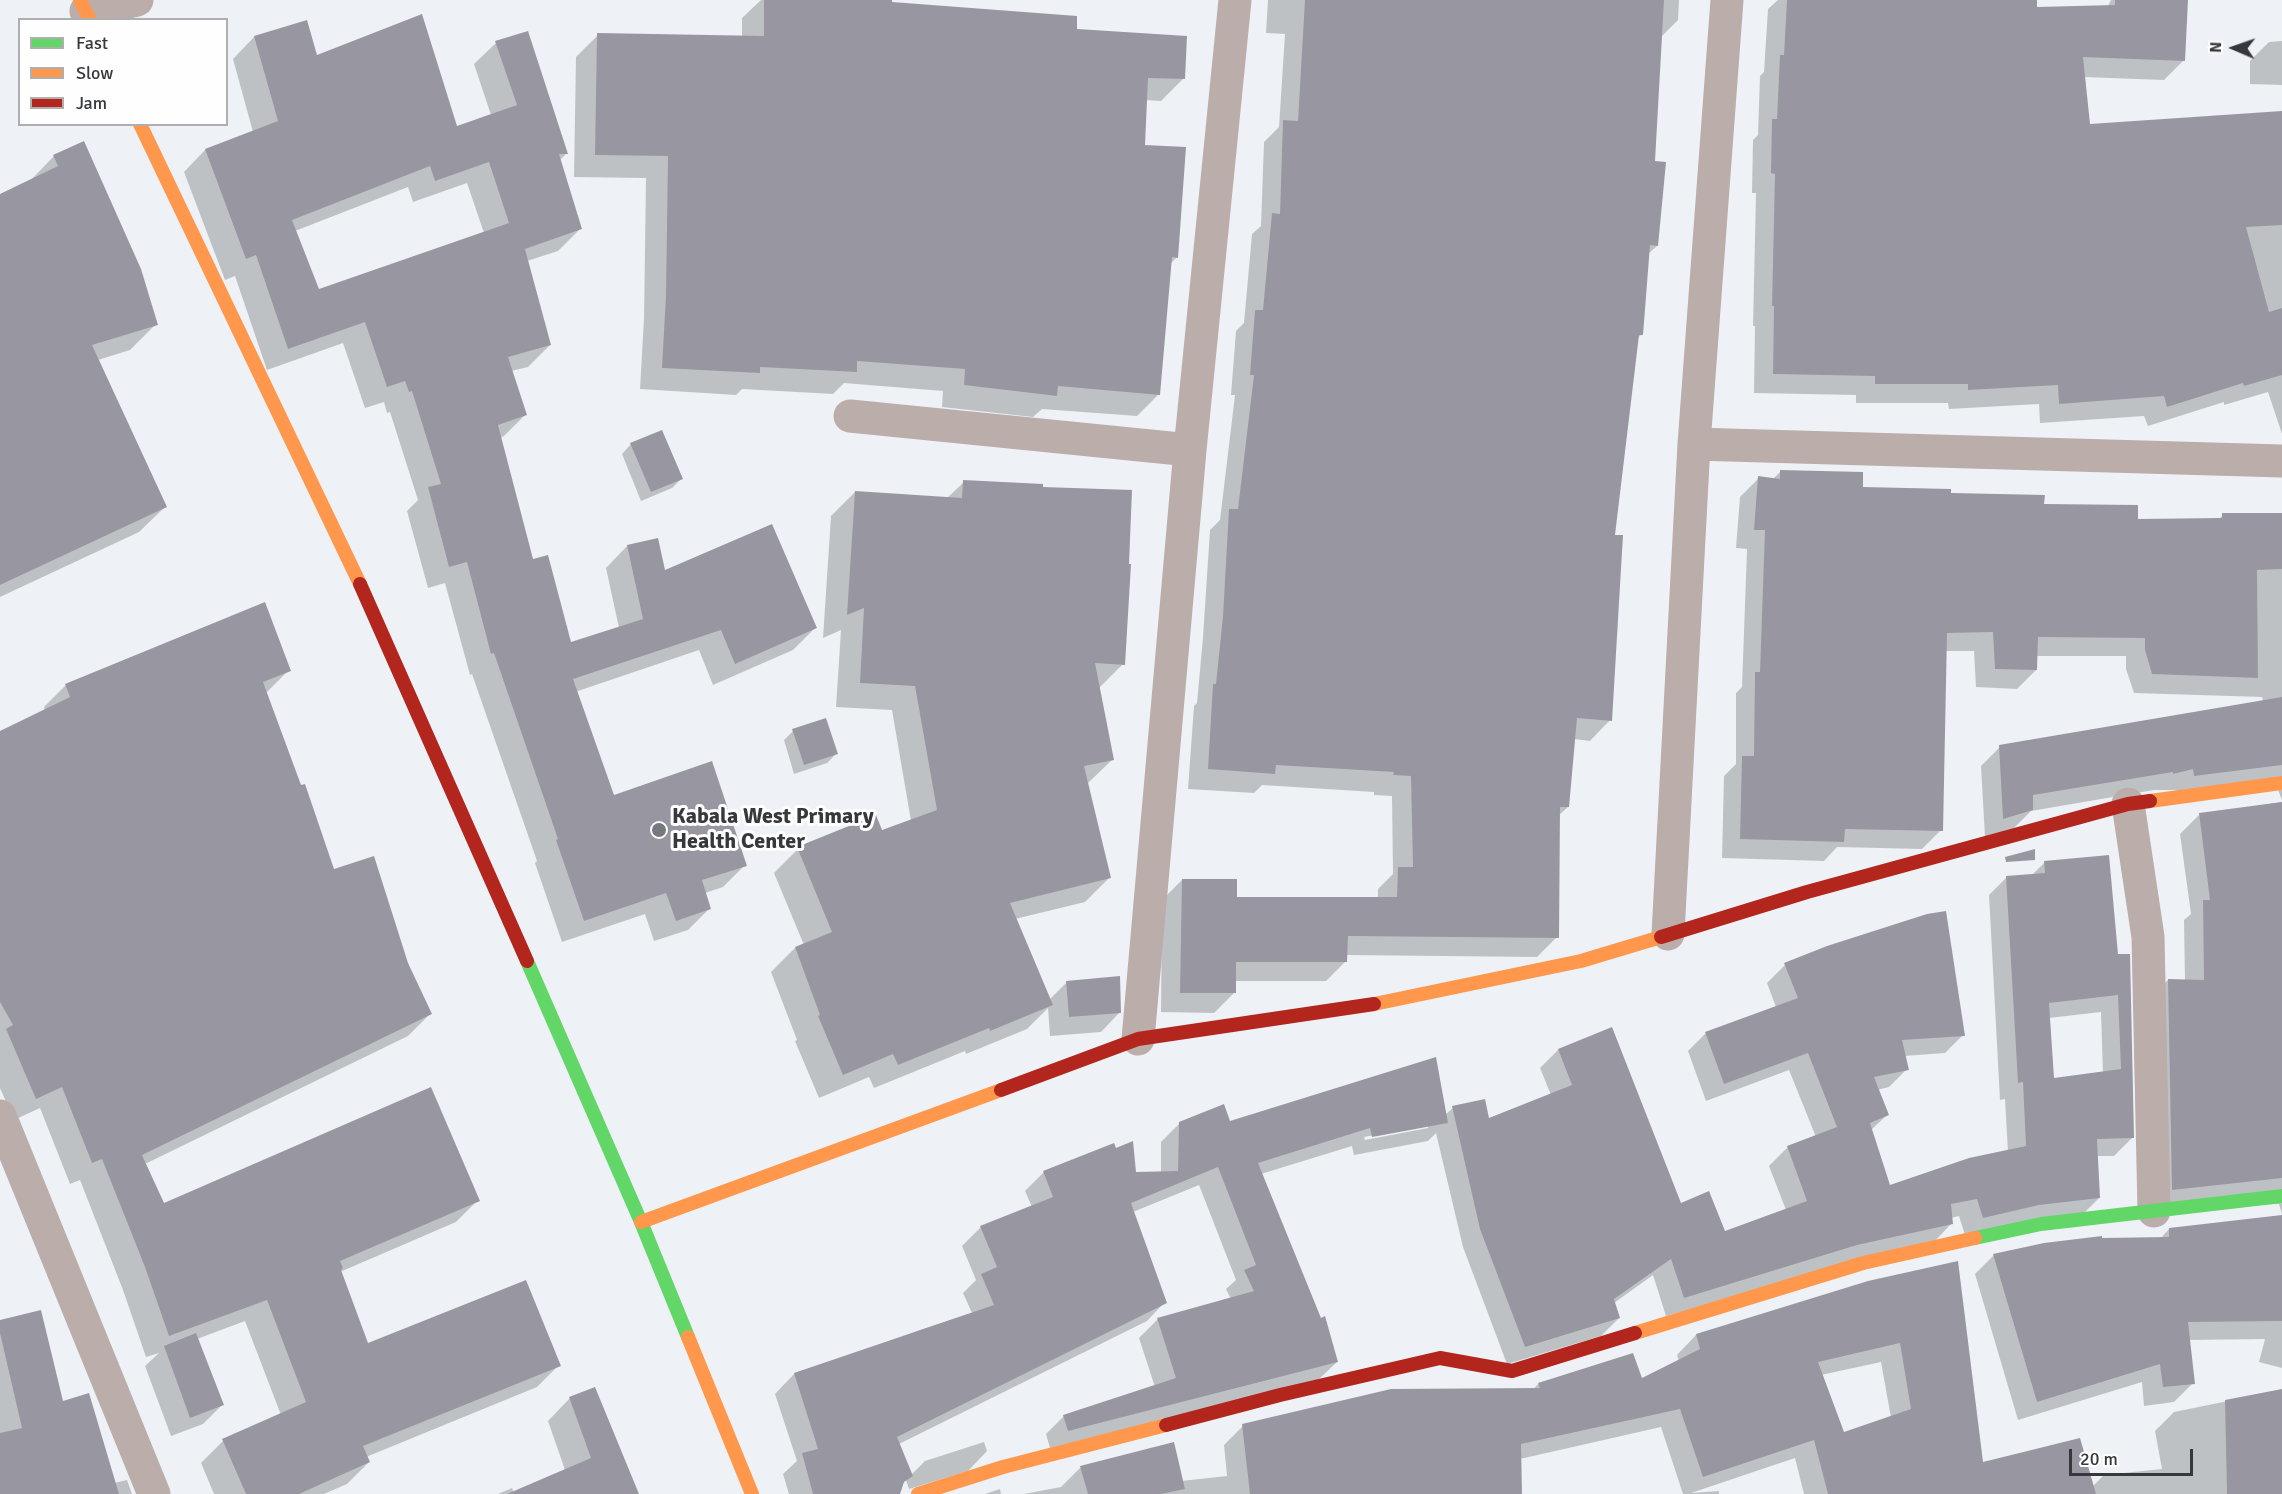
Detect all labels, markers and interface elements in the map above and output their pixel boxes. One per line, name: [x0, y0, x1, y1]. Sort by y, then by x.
legend: [18, 18, 228, 126]
north arrow: [2204, 18, 2264, 78]
text: Fast: [76, 32, 108, 54]
text: N: [2206, 41, 2226, 53]
text: Slow: [76, 62, 113, 84]
text: Jam: [76, 92, 107, 114]
place label: Kabala West Primary Health Center: [672, 804, 874, 855]
marker: Kabala West Primary Health Center: [650, 821, 668, 839]
scale bar: [2072, 1437, 2196, 1475]
text: 20 m: [2080, 1448, 2118, 1470]

